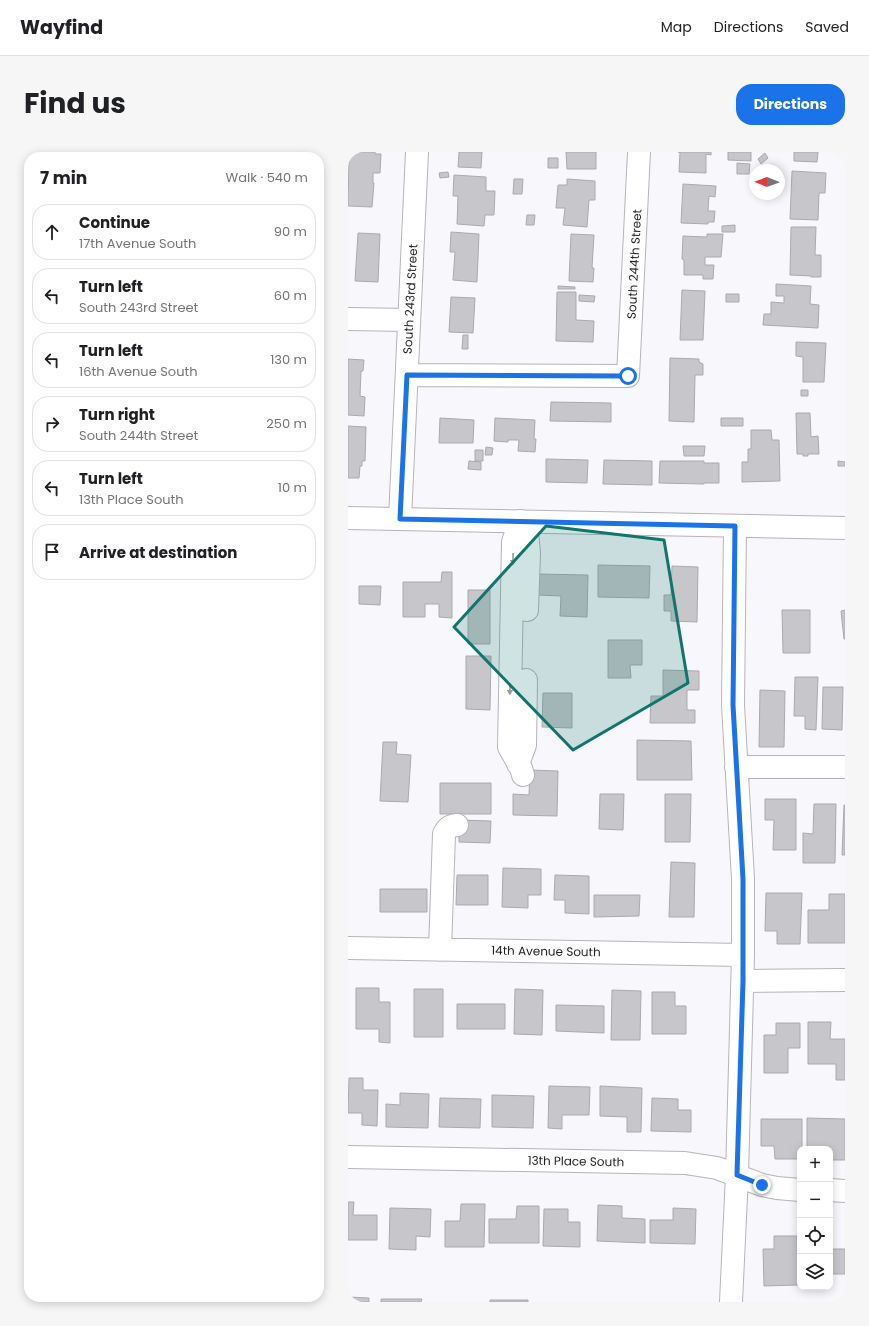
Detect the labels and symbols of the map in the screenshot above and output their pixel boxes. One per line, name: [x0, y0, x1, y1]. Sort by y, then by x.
north arrow: [749, 164, 785, 200]
street label: South 244th Street: [623, 209, 645, 319]
street label: South 243rd Street: [399, 244, 421, 354]
route start: [619, 367, 637, 385]
one-way arrow: [510, 553, 516, 566]
one-way arrow: [507, 683, 514, 695]
street label: 14th Avenue South: [491, 942, 601, 960]
street label: 13th Place South: [528, 1152, 624, 1170]
route end: [753, 1176, 771, 1194]

